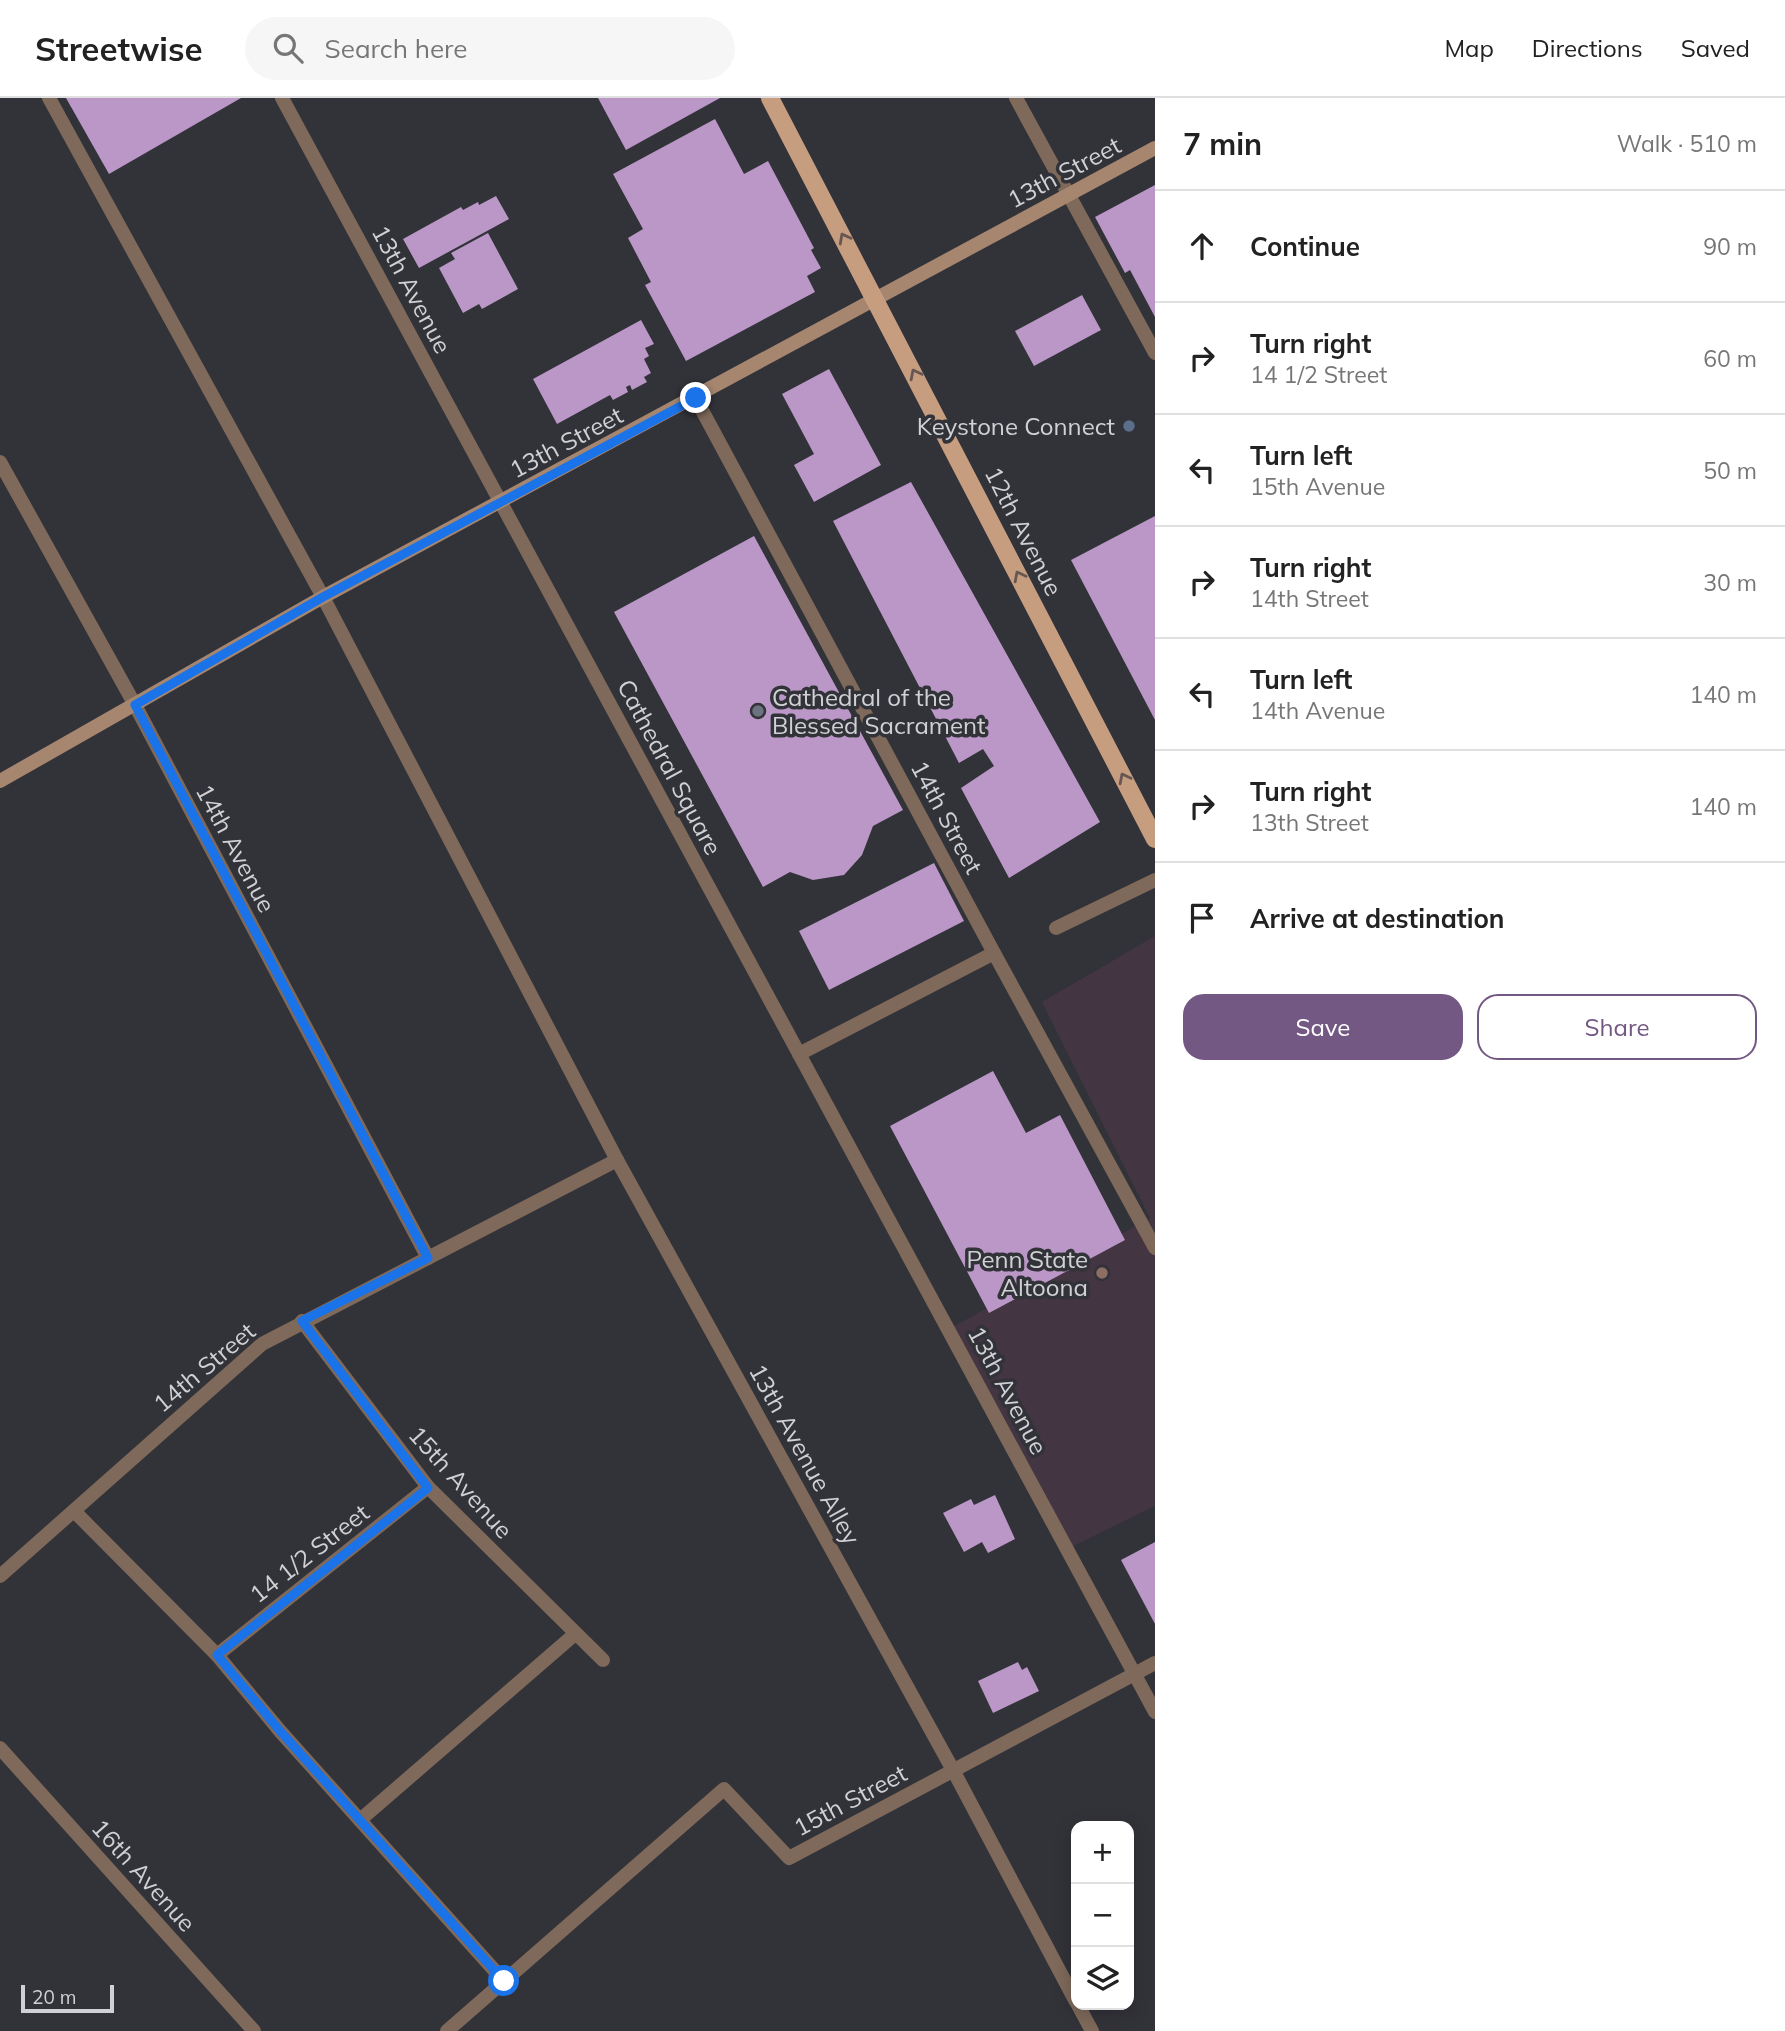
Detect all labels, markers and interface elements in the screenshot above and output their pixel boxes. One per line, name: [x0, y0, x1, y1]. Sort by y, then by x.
search box: [245, 17, 735, 80]
text: Streetwise: [35, 28, 203, 69]
icon: search: [269, 29, 307, 67]
text: Search here: [325, 32, 467, 65]
text: Map: [1444, 33, 1494, 63]
text: Directions: [1532, 33, 1643, 63]
text: Saved: [1681, 33, 1750, 63]
text: 7 min: [1183, 125, 1262, 163]
text: Walk · 510 m: [1617, 129, 1757, 158]
street label: 13th Street: [1002, 130, 1126, 214]
street label: 13th Avenue: [366, 220, 458, 358]
icon: ahead: [1183, 227, 1221, 265]
text: Continue: [1250, 230, 1360, 263]
text: 90 m: [1703, 232, 1757, 261]
one-way arrow: [839, 233, 852, 245]
text: Turn right: [1250, 327, 1371, 360]
icon: right: [1183, 339, 1221, 377]
text: 60 m: [1703, 344, 1757, 373]
text: 14 1/2 Street: [1250, 360, 1387, 389]
one-way arrow: [910, 369, 923, 381]
route end: [680, 382, 711, 413]
street label: 13th Street: [504, 400, 628, 484]
place label: Keystone Connect: [917, 411, 1115, 441]
marker: Keystone Connect: [1121, 418, 1137, 434]
text: Turn left: [1250, 439, 1352, 472]
icon: left: [1183, 451, 1221, 489]
text: 50 m: [1703, 456, 1757, 485]
street label: 12th Avenue: [979, 461, 1069, 601]
text: 15th Avenue: [1250, 472, 1385, 501]
text: Turn right: [1250, 551, 1371, 584]
icon: right: [1183, 563, 1221, 601]
text: 30 m: [1703, 568, 1757, 597]
one-way arrow: [1014, 571, 1028, 583]
text: 14th Street: [1250, 584, 1369, 613]
text: Turn left: [1250, 663, 1352, 696]
street label: Cathedral Square: [611, 674, 729, 860]
icon: left: [1183, 675, 1221, 713]
text: 140 m: [1689, 680, 1757, 709]
place label: Cathedral of the Blessed Sacrament: [772, 682, 985, 740]
text: 14th Avenue: [1250, 696, 1385, 725]
marker: Cathedral of the Blessed Sacrament: [750, 703, 766, 719]
street label: 14th Street: [905, 755, 989, 879]
one-way arrow: [1118, 773, 1132, 785]
text: Turn right: [1250, 775, 1371, 808]
street label: 14th Avenue: [190, 779, 282, 917]
icon: right: [1183, 787, 1221, 825]
text: 140 m: [1689, 792, 1757, 821]
text: 13th Street: [1250, 808, 1369, 837]
icon: arrive: [1183, 899, 1221, 937]
text: Arrive at destination: [1250, 902, 1505, 935]
button: Save: [1183, 994, 1463, 1060]
button: Share: [1477, 994, 1757, 1060]
place label: Penn State Altoona: [966, 1244, 1088, 1302]
marker: Penn State Altoona: [1094, 1265, 1110, 1281]
street label: 14th Street: [147, 1316, 261, 1418]
street label: 13th Avenue: [962, 1321, 1054, 1459]
street label: 13th Avenue Alley: [743, 1358, 867, 1550]
street label: 15th Avenue: [403, 1420, 519, 1544]
street label: 14 1/2 Street: [243, 1497, 375, 1609]
street label: 15th Street: [788, 1758, 912, 1842]
street label: 16th Avenue: [86, 1813, 202, 1937]
map controls: [1071, 1821, 1134, 2010]
button: +: [1071, 1821, 1134, 1884]
button: −: [1071, 1884, 1134, 1947]
button: layers: [1071, 1947, 1134, 2010]
route start: [488, 1965, 519, 1996]
scale bar: [21, 1982, 114, 2014]
text: 20 m: [32, 1985, 76, 2009]

